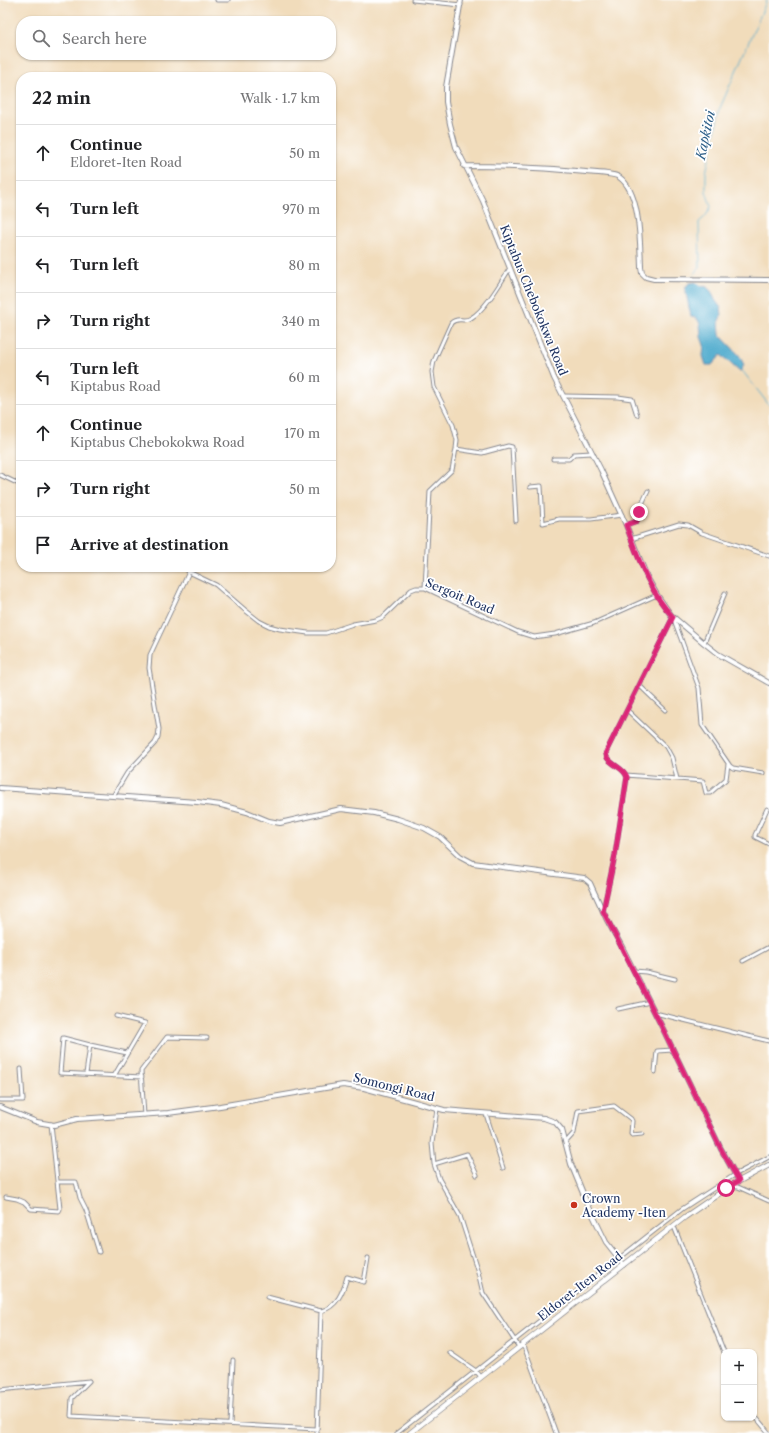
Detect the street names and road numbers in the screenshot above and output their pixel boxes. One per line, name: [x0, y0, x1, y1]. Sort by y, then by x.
street label: Kiptabus Chebokokwa Road: [497, 222, 571, 378]
street label: Sergoit Road: [423, 575, 497, 617]
street label: Somongi Road: [352, 1070, 437, 1105]
street label: Eldoret-Iten Road: [535, 1248, 626, 1324]

